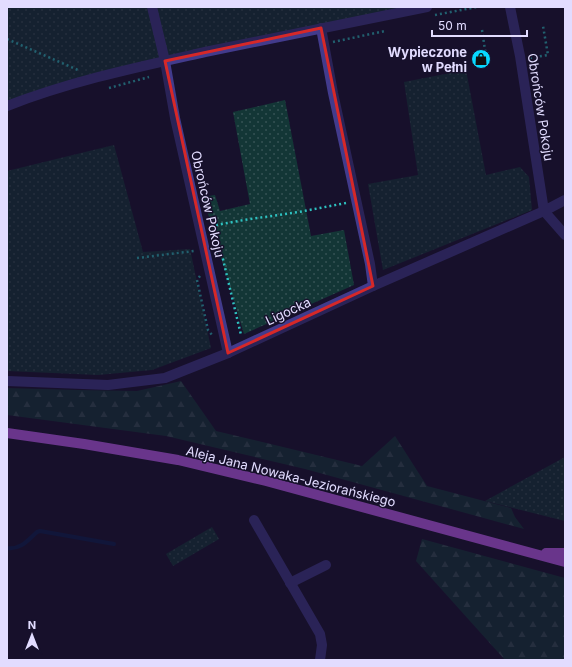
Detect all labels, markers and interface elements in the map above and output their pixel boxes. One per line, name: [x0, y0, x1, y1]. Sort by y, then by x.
scale bar: [432, 12, 527, 38]
text: 50 m: [438, 18, 467, 33]
place label: Wypieczone w Pełni: [388, 44, 467, 75]
shop icon: Wypieczone w Pełni: [470, 48, 492, 70]
street label: Obrońców Pokoju: [525, 52, 557, 162]
street label: Obrońców Pokoju: [188, 149, 228, 259]
street label: Ligocka: [263, 294, 313, 328]
street label: Aleja Jana Nowaka-Jeziorańskiego: [184, 442, 398, 510]
north arrow: [12, 615, 52, 655]
text: N: [28, 618, 36, 632]

